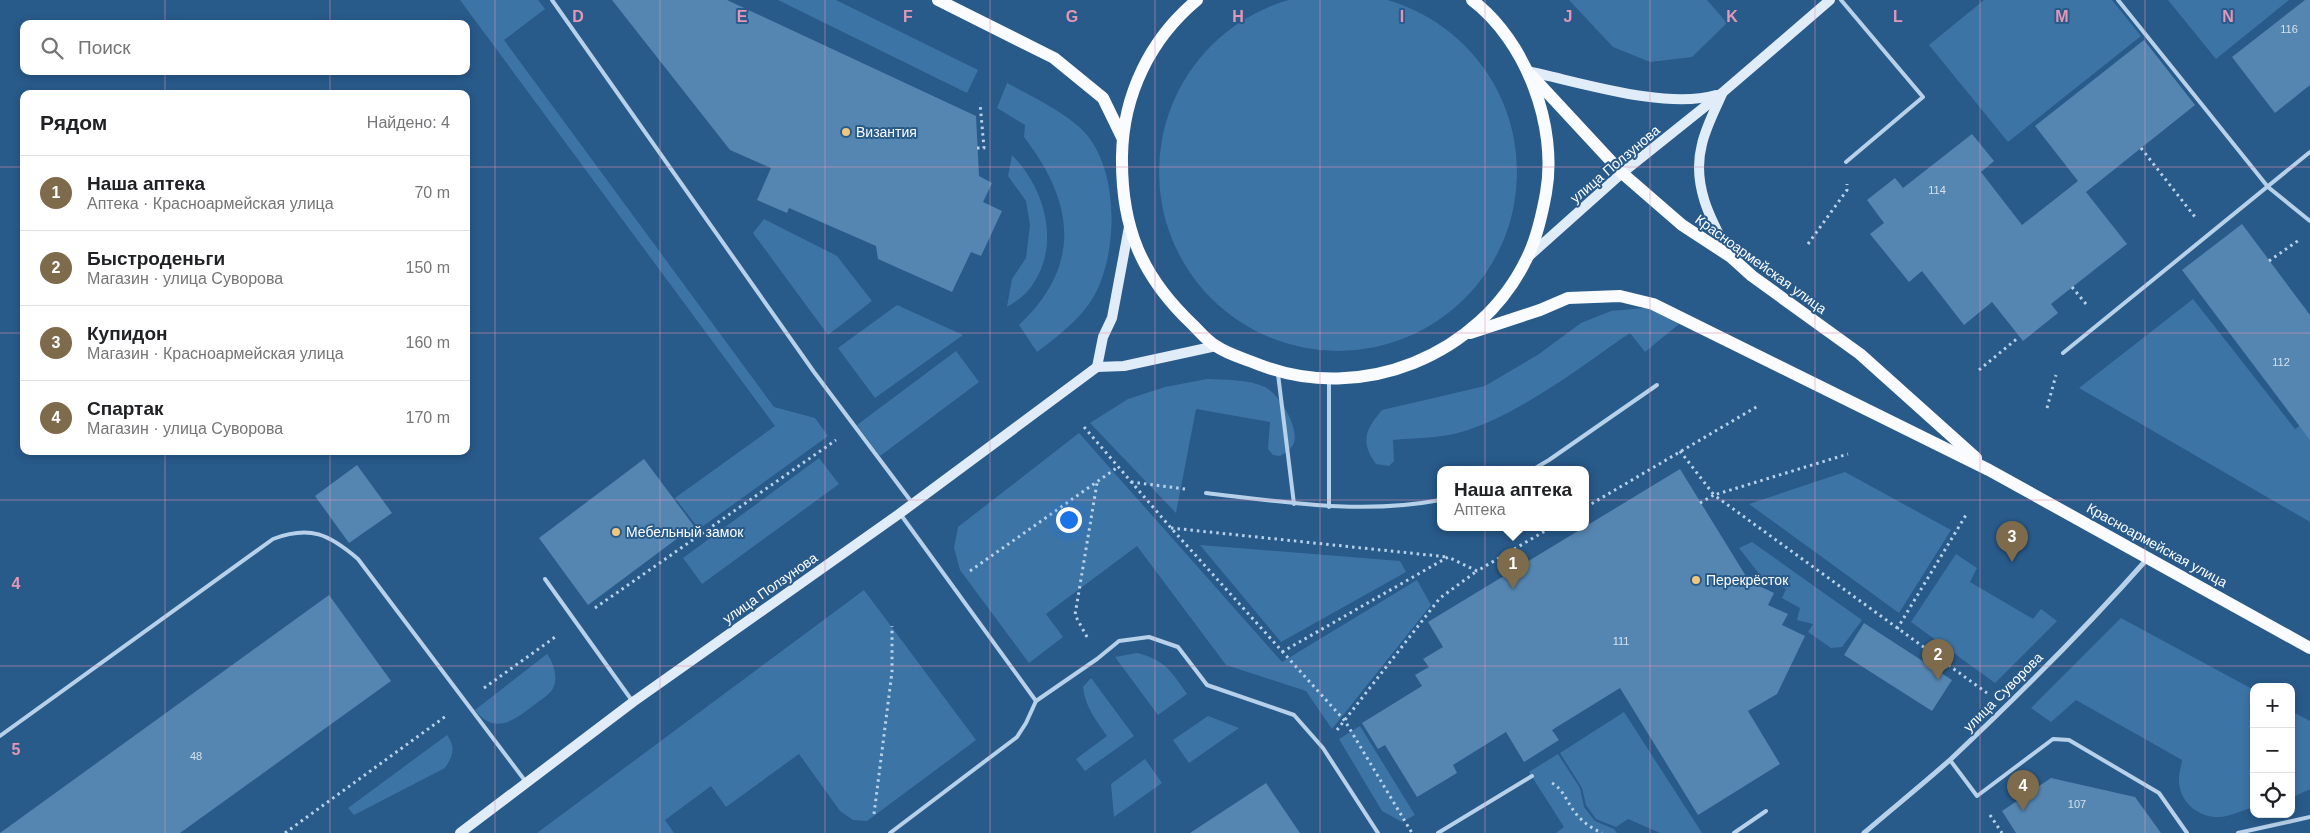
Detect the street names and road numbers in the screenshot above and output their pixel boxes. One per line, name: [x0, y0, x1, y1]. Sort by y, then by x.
street label: улица Ползунова: [1567, 122, 1663, 206]
street label: Красноармейская улица: [1692, 211, 1830, 317]
street label: Красноармейская улица: [2084, 500, 2230, 590]
street label: улица Ползунова: [720, 549, 821, 627]
street label: улица Суворова: [1960, 649, 2046, 735]

